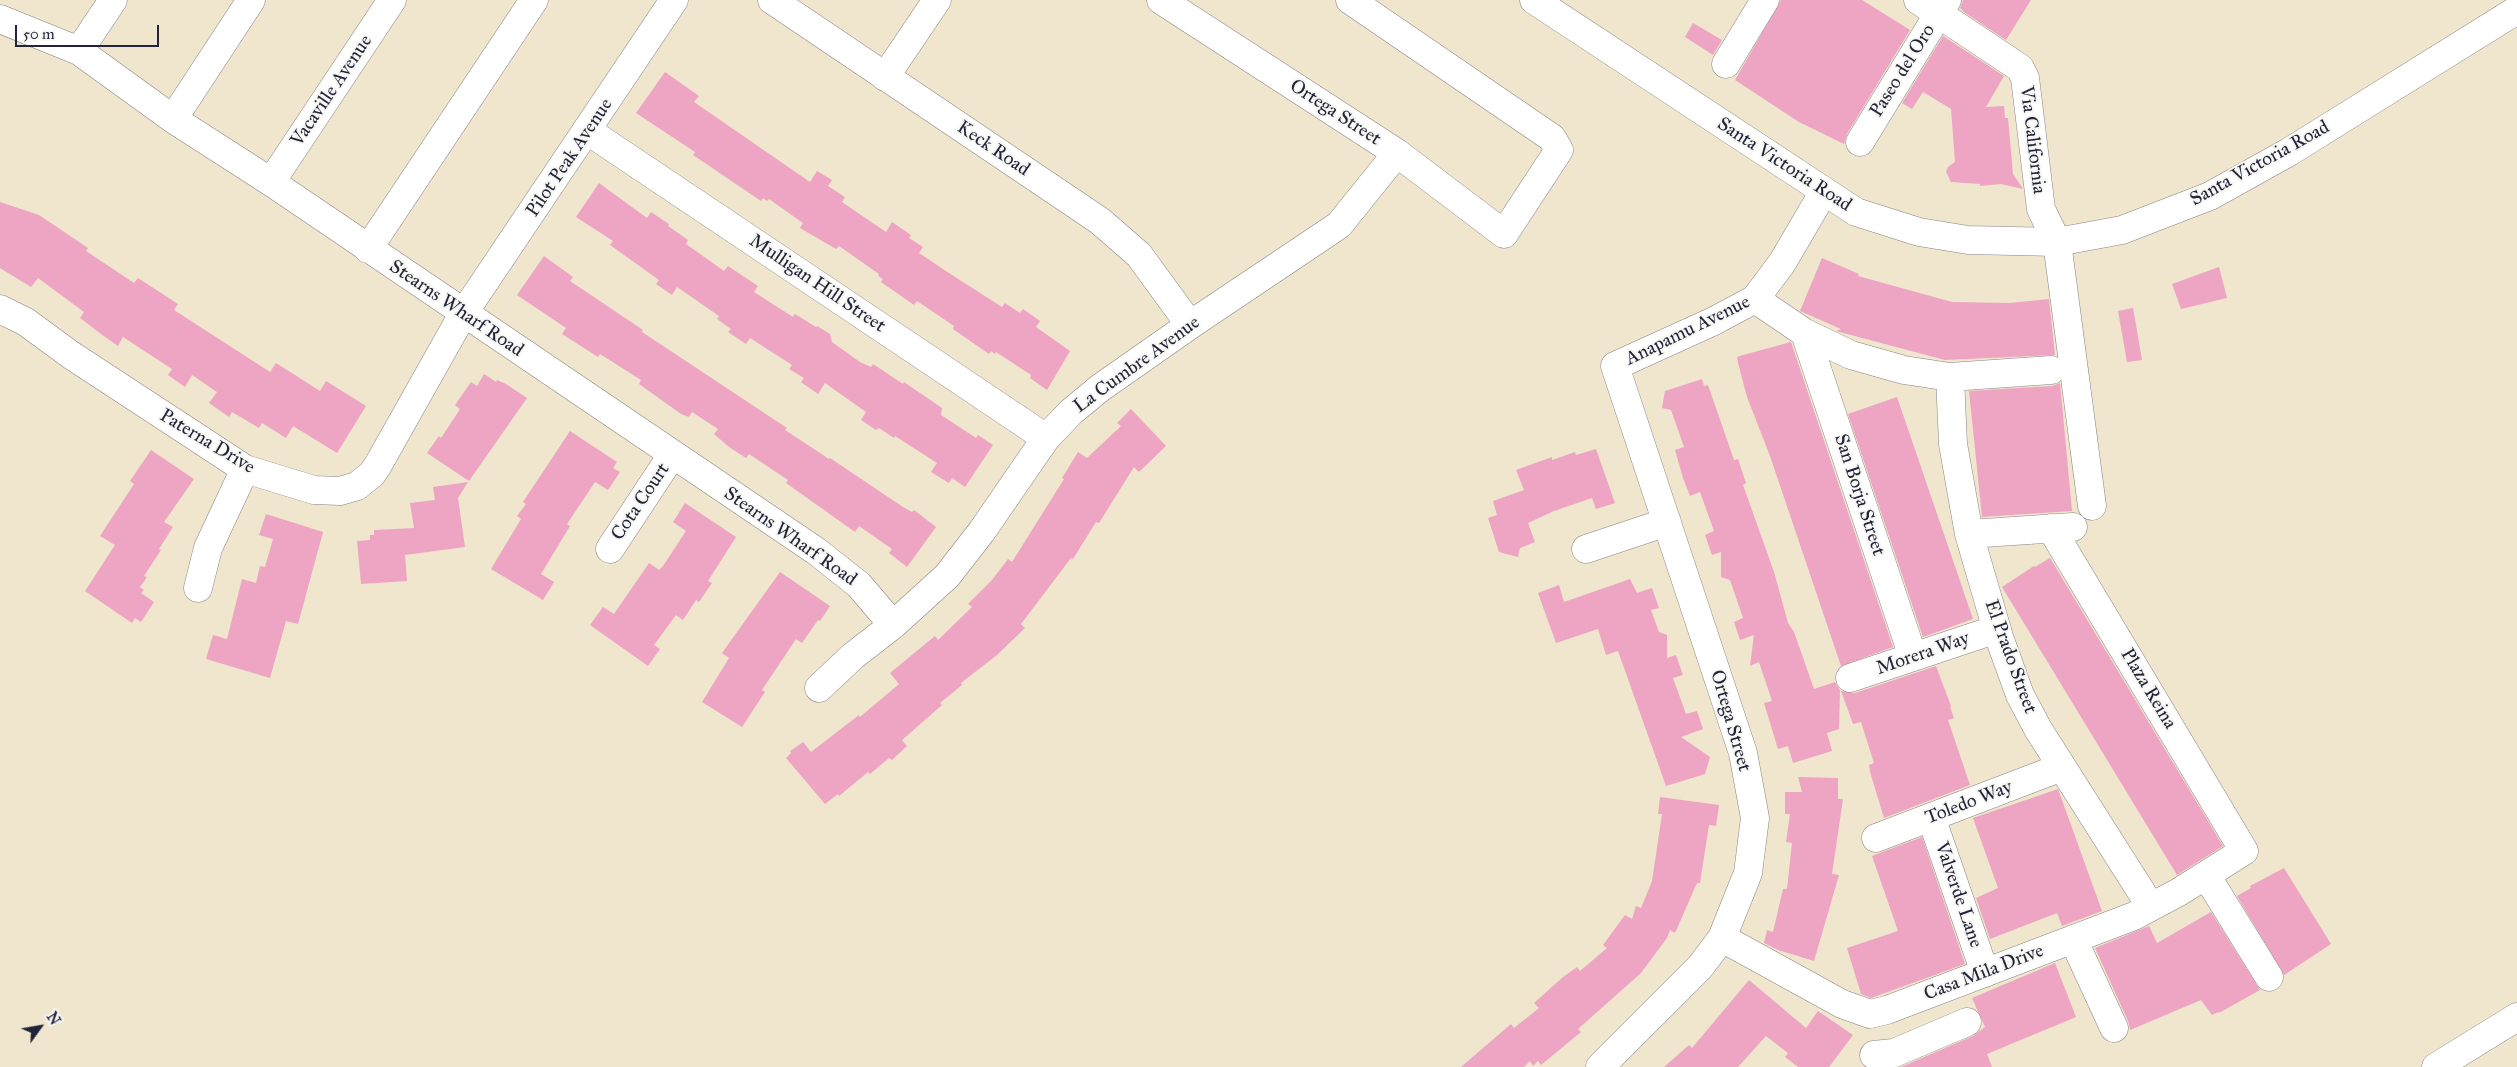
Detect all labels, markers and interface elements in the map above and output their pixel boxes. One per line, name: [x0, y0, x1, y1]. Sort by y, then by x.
scale bar: [18, 15, 161, 47]
street label: Paseo del Oro: [1865, 20, 1941, 122]
text: 50 m: [23, 25, 55, 43]
street label: Vacaville Avenue: [286, 31, 378, 151]
street label: Ortega Street: [1285, 75, 1385, 151]
street label: Via California: [2014, 85, 2050, 195]
street label: Pilot Peak Avenue: [522, 94, 618, 222]
street label: Santa Victoria Road: [1713, 113, 1855, 217]
street label: Keck Road: [952, 116, 1034, 182]
street label: Santa Victoria Road: [2186, 116, 2334, 212]
street label: Mulligan Hill Street: [745, 230, 889, 338]
street label: Stearns Wharf Road: [385, 256, 527, 362]
street label: Anapamu Avenue: [1622, 291, 1754, 371]
street label: La Cumbre Avenue: [1070, 312, 1204, 418]
street label: Paterna Drive: [155, 405, 259, 479]
street label: San Borja Street: [1829, 431, 1889, 559]
street label: Cota Court: [607, 459, 675, 545]
street label: Stearns Wharf Road: [719, 483, 861, 591]
street label: El Prado Street: [1979, 597, 2041, 717]
street label: Morera Way: [1873, 627, 1973, 681]
street label: Plaza Reina: [2115, 645, 2181, 733]
street label: Ortega Street: [1705, 668, 1755, 774]
street label: Toledo Way: [1922, 776, 2016, 830]
street label: Valverde Lane: [1929, 839, 1987, 951]
street label: Casa Mila Drive: [1921, 940, 2047, 1006]
north arrow: [15, 1002, 65, 1052]
text: N: [43, 1009, 63, 1028]

